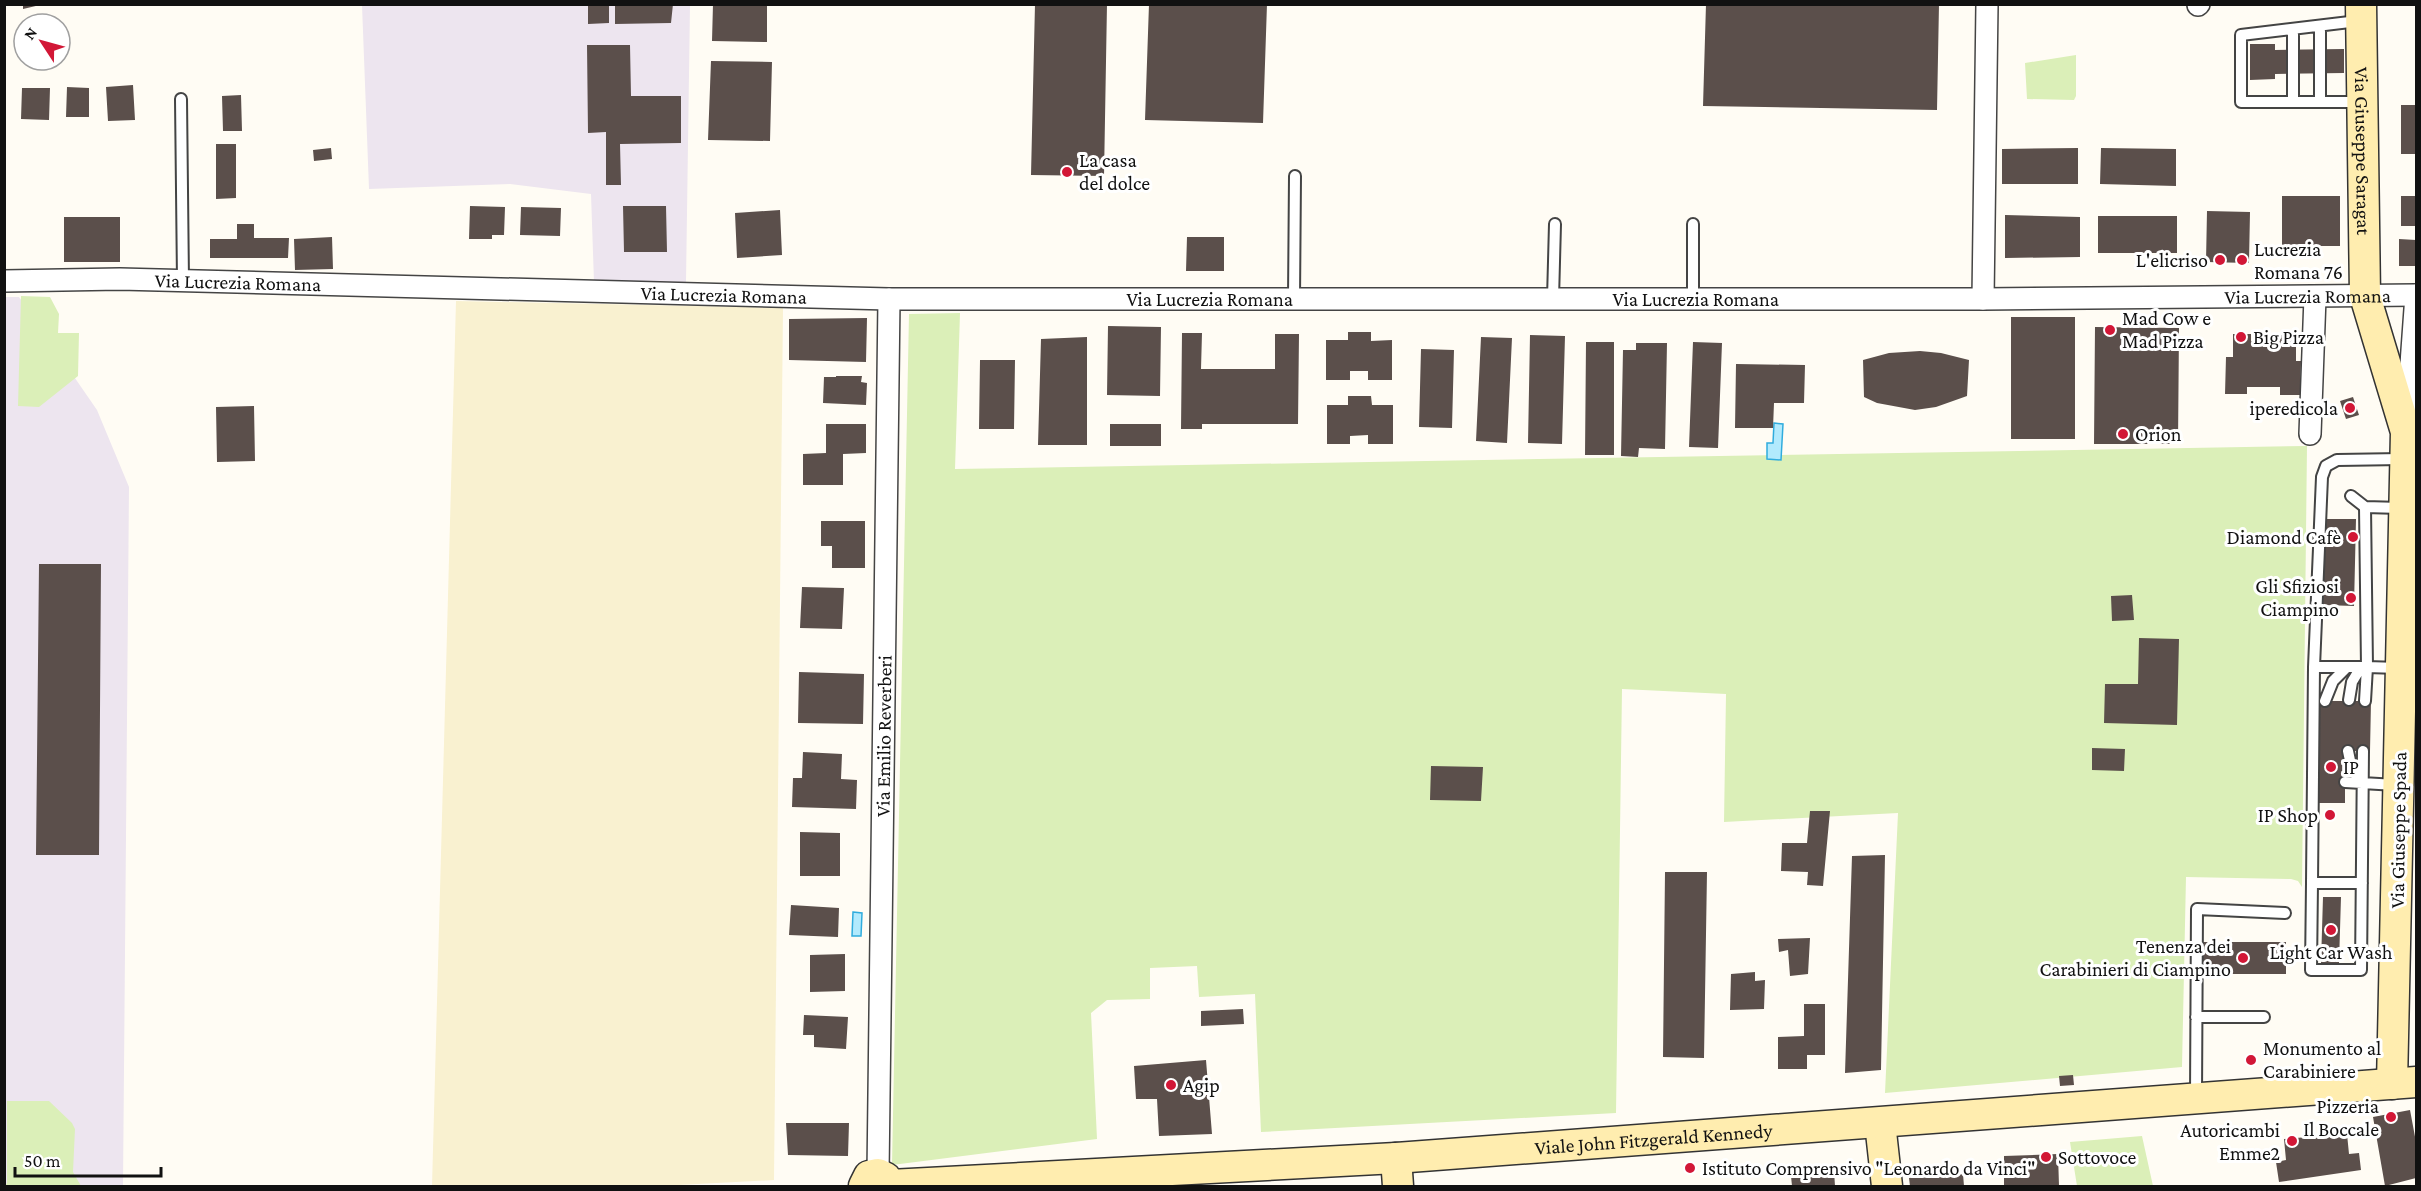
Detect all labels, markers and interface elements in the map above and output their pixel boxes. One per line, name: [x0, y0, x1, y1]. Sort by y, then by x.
north arrow: [12, 12, 72, 72]
text: N: [20, 24, 40, 43]
street label: Via Giuseppe Saragat: [2351, 67, 2375, 236]
place label: La casa del dolce: [1079, 149, 1150, 194]
marker: La casa del dolce: [1060, 165, 1074, 179]
place label: Lucrezia Romana 76: [2254, 238, 2343, 283]
place label: L'elicriso: [2136, 249, 2208, 271]
marker: L'elicriso: [2213, 253, 2227, 267]
marker: Lucrezia Romana 76: [2235, 253, 2249, 267]
street label: Via Lucrezia Romana: [154, 269, 321, 295]
street label: Via Lucrezia Romana: [640, 282, 807, 308]
street label: Via Lucrezia Romana: [2224, 284, 2391, 308]
street label: Via Lucrezia Romana: [1126, 288, 1293, 310]
street label: Via Lucrezia Romana: [1612, 288, 1779, 310]
place label: Mad Cow e Mad Pizza: [2122, 307, 2211, 352]
marker: Mad Cow e Mad Pizza: [2103, 323, 2117, 337]
place label: Big Pizza: [2253, 326, 2324, 349]
marker: Big Pizza: [2234, 330, 2248, 344]
place label: iperedicola: [2250, 397, 2338, 420]
marker: iperedicola: [2343, 401, 2357, 415]
place label: Orion: [2135, 423, 2182, 445]
marker: Orion: [2116, 427, 2130, 441]
place label: Diamond Cafè: [2227, 526, 2341, 548]
marker: Diamond Cafè: [2346, 530, 2360, 544]
place label: Gli Sfiziosi Ciampino: [2255, 575, 2339, 621]
marker: Gli Sfiziosi Ciampino: [2344, 591, 2358, 605]
street label: Via Emilio Reverberi: [871, 655, 896, 817]
street label: Via Giuseppe Spada: [2386, 751, 2411, 909]
place label: IP: [2343, 756, 2359, 778]
marker: IP: [2324, 760, 2338, 774]
place label: IP Shop: [2258, 804, 2318, 827]
marker: IP Shop: [2323, 808, 2337, 822]
marker: Light Car Wash: [2324, 923, 2338, 937]
place label: Tenenza dei Carabinieri di Ciampino: [2039, 935, 2231, 981]
place label: Light Car Wash: [2269, 941, 2393, 964]
marker: Tenenza dei Carabinieri di Ciampino: [2236, 951, 2250, 965]
place label: Monumento al Carabiniere: [2263, 1037, 2381, 1082]
marker: Monumento al Carabiniere: [2244, 1053, 2258, 1067]
place label: Agip: [1183, 1074, 1220, 1097]
marker: Agip: [1164, 1078, 1178, 1092]
place label: Pizzeria Il Boccale: [2303, 1095, 2379, 1140]
marker: Pizzeria Il Boccale: [2384, 1110, 2398, 1124]
street label: Viale John Fitzgerald Kennedy: [1534, 1119, 1774, 1159]
place label: Autoricambi Emme2: [2180, 1119, 2280, 1164]
marker: Autoricambi Emme2: [2285, 1134, 2299, 1148]
scale bar: [15, 1140, 160, 1178]
place label: Sottovoce: [2058, 1146, 2136, 1168]
marker: Sottovoce: [2039, 1150, 2053, 1164]
text: 50 m: [24, 1151, 61, 1171]
place label: Istituto Comprensivo "Leonardo da Vinci": [1702, 1157, 2035, 1180]
marker: Istituto Comprensivo "Leonardo da Vinci": [1683, 1161, 1697, 1175]

